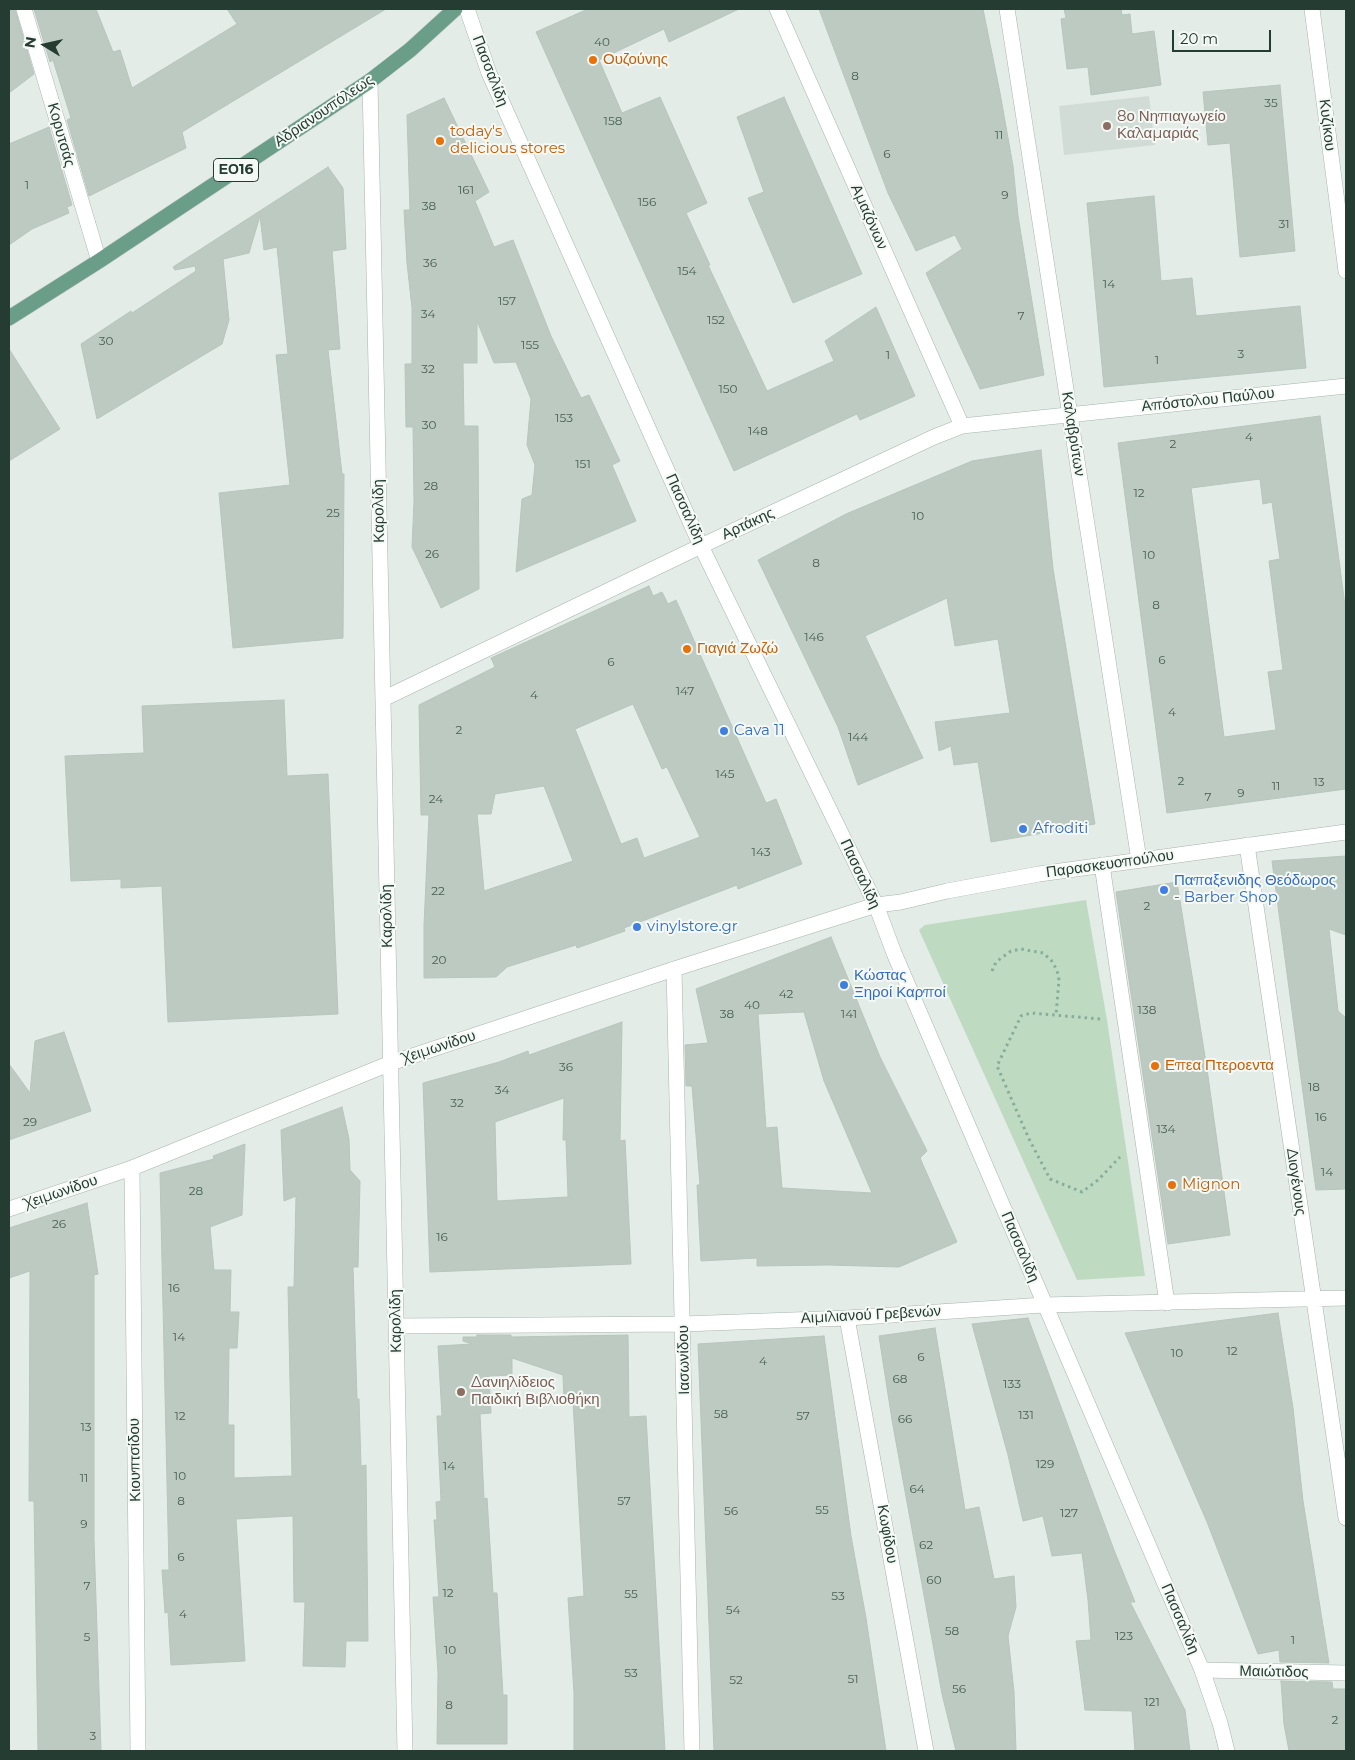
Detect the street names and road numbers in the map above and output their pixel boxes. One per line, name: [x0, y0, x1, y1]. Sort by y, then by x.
street label: Πασσαλίδη: [468, 33, 512, 109]
street label: Αδριανουπόλεως: [271, 71, 377, 151]
street label: Κυζίκου: [1315, 98, 1339, 152]
street label: Κορυτσάς: [43, 101, 79, 169]
road number: ΕΟ16: [214, 158, 258, 182]
street label: Αμαζόνων: [847, 182, 891, 252]
street label: Απόστολου Παύλου: [1141, 384, 1275, 416]
street label: Καλαβρύτων: [1057, 390, 1089, 478]
street label: Πασσαλίδη: [662, 471, 708, 547]
street label: Καρολίδη: [369, 479, 389, 543]
street label: Αρτάκης: [719, 504, 777, 544]
street label: Πασσαλίδη: [836, 836, 884, 912]
street label: Παρασκευοπούλου: [1045, 846, 1175, 882]
street label: Καρολίδη: [377, 884, 397, 948]
street label: Χειμωνίδου: [400, 1027, 478, 1067]
street label: Διογένους: [1282, 1147, 1310, 1217]
street label: Χειμωνίδου: [22, 1171, 100, 1213]
street label: Πασσαλίδη: [997, 1209, 1043, 1285]
street label: Καρολίδη: [386, 1289, 406, 1353]
street label: Αιμιλιανού Γρεβενών: [800, 1302, 942, 1328]
street label: Ιασωνίδου: [674, 1325, 694, 1395]
street label: Κιουπτσίδου: [125, 1418, 145, 1502]
street label: Κωφίδου: [873, 1503, 901, 1565]
street label: Πασσαλίδη: [1157, 1581, 1203, 1657]
street label: Μαιώτιδος: [1239, 1662, 1309, 1682]

